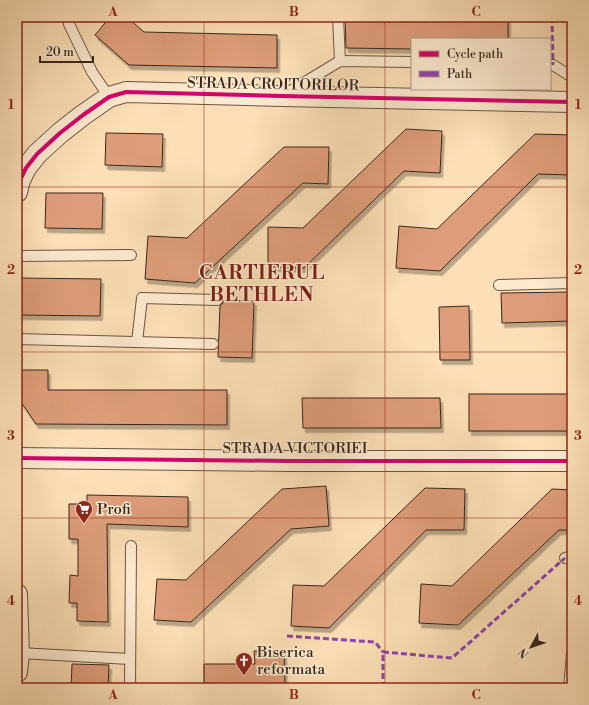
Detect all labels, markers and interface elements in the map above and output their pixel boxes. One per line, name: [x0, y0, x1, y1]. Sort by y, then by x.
text: A: [107, 4, 118, 20]
text: B: [289, 4, 299, 20]
text: C: [471, 4, 481, 20]
scale bar: [40, 38, 93, 64]
legend: [411, 38, 551, 90]
text: 20 m: [46, 45, 74, 60]
text: Cycle path: [447, 47, 503, 62]
text: Path: [447, 67, 472, 82]
street label: STRADA CROITORILOR: [187, 74, 360, 96]
text: 1: [8, 97, 15, 113]
text: 1: [575, 97, 582, 113]
district label: CARTIERUL BETHLEN: [199, 261, 325, 307]
text: 2: [7, 262, 15, 278]
text: 2: [574, 262, 582, 278]
text: 3: [7, 428, 15, 444]
text: 3: [574, 428, 582, 444]
street label: STRADA VICTORIEI: [223, 439, 368, 458]
supermarket icon: Profi: [74, 499, 94, 524]
place label: Profi: [97, 500, 131, 519]
text: 4: [7, 593, 16, 609]
text: 4: [574, 593, 583, 609]
north arrow: [511, 627, 551, 667]
place label: Biserica reformata: [256, 643, 326, 679]
text: N: [516, 645, 532, 661]
church icon: Biserica reformata: [234, 651, 254, 676]
text: A: [107, 687, 118, 703]
text: B: [289, 687, 299, 703]
text: C: [471, 687, 481, 703]

